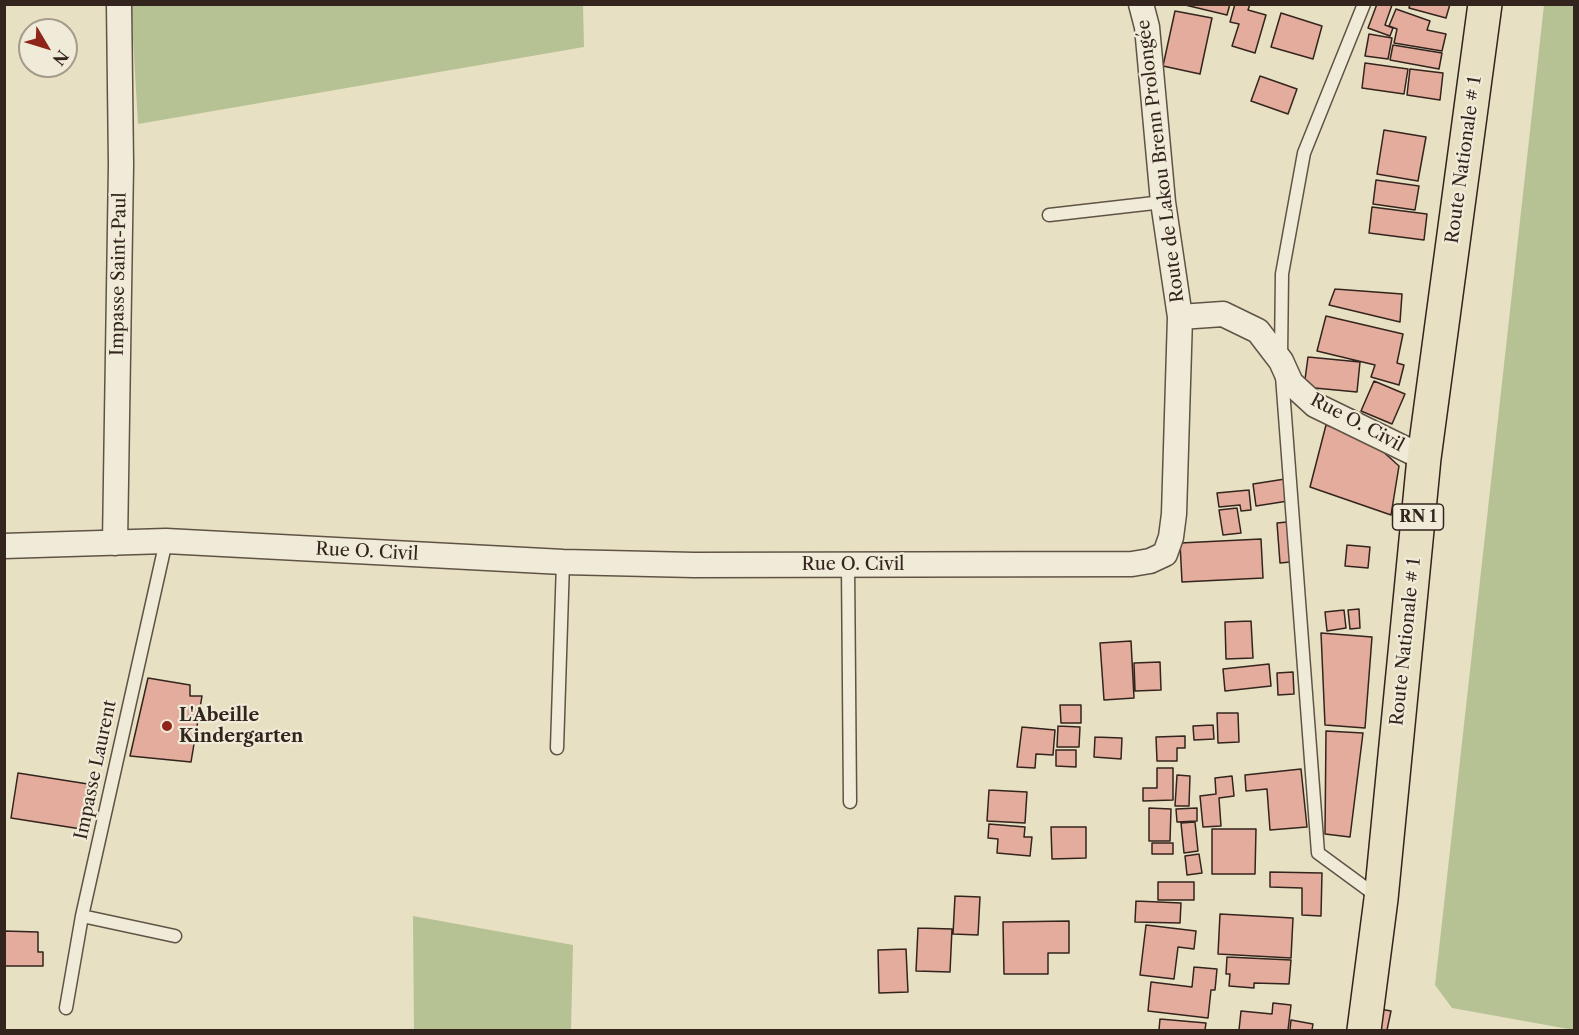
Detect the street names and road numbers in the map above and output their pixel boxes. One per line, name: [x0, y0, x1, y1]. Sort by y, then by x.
street label: Route de Lakou Brenn Prolongée: [1133, 18, 1189, 304]
street label: Route Nationale # 1: [1442, 75, 1486, 245]
street label: Impasse Saint-Paul: [107, 192, 131, 356]
street label: Rue O. Civil: [1306, 389, 1408, 457]
road number: RN 1: [1392, 504, 1444, 530]
street label: Rue O. Civil: [315, 539, 419, 565]
street label: Rue O. Civil: [802, 554, 904, 576]
street label: Route Nationale # 1: [1386, 557, 1426, 727]
street label: Impasse Laurent: [71, 698, 121, 842]

